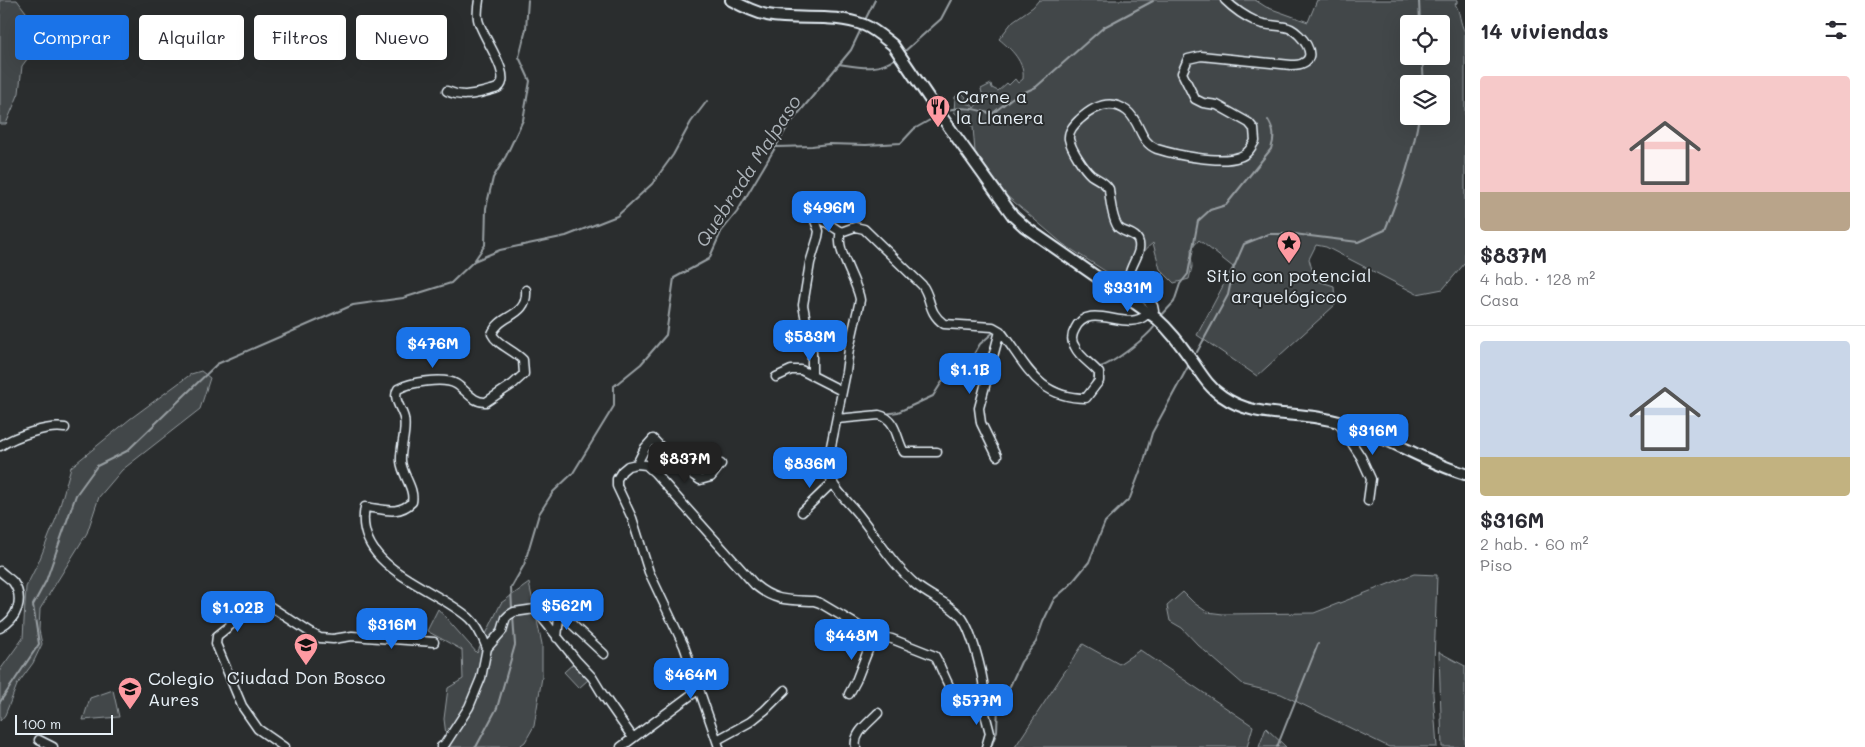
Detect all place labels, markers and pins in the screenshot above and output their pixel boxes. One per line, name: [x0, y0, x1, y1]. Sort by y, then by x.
place label: Carne a la Llanera: [956, 84, 1044, 129]
restaurant icon: Carne a la Llanera: [925, 94, 951, 128]
pin: $496M: [794, 190, 864, 233]
place icon: Sitio con potencial arquelógicco: [1276, 230, 1302, 264]
place label: Sitio con potencial arquelógicco: [1206, 263, 1372, 308]
pin: $331M: [1093, 270, 1163, 313]
pin: $583M: [775, 320, 845, 362]
pin: $476M: [398, 326, 468, 369]
pin: $1.1B: [935, 352, 1005, 395]
pin: $316M: [1338, 414, 1408, 456]
pin: $837M: [650, 442, 720, 484]
pin: $836M: [775, 446, 845, 489]
pin: $562M: [532, 588, 602, 631]
pin: $1.02B: [197, 590, 279, 633]
pin: $316M: [357, 608, 427, 650]
pin: $448M: [817, 618, 887, 661]
school or university icon: Ciudad Don Bosco: [293, 632, 319, 666]
pin: $464M: [656, 658, 726, 700]
place label: Ciudad Don Bosco: [227, 665, 386, 689]
place label: Colegio Aures: [148, 666, 214, 711]
school or university icon: Colegio Aures: [117, 676, 143, 710]
pin: $577M: [942, 684, 1012, 726]

